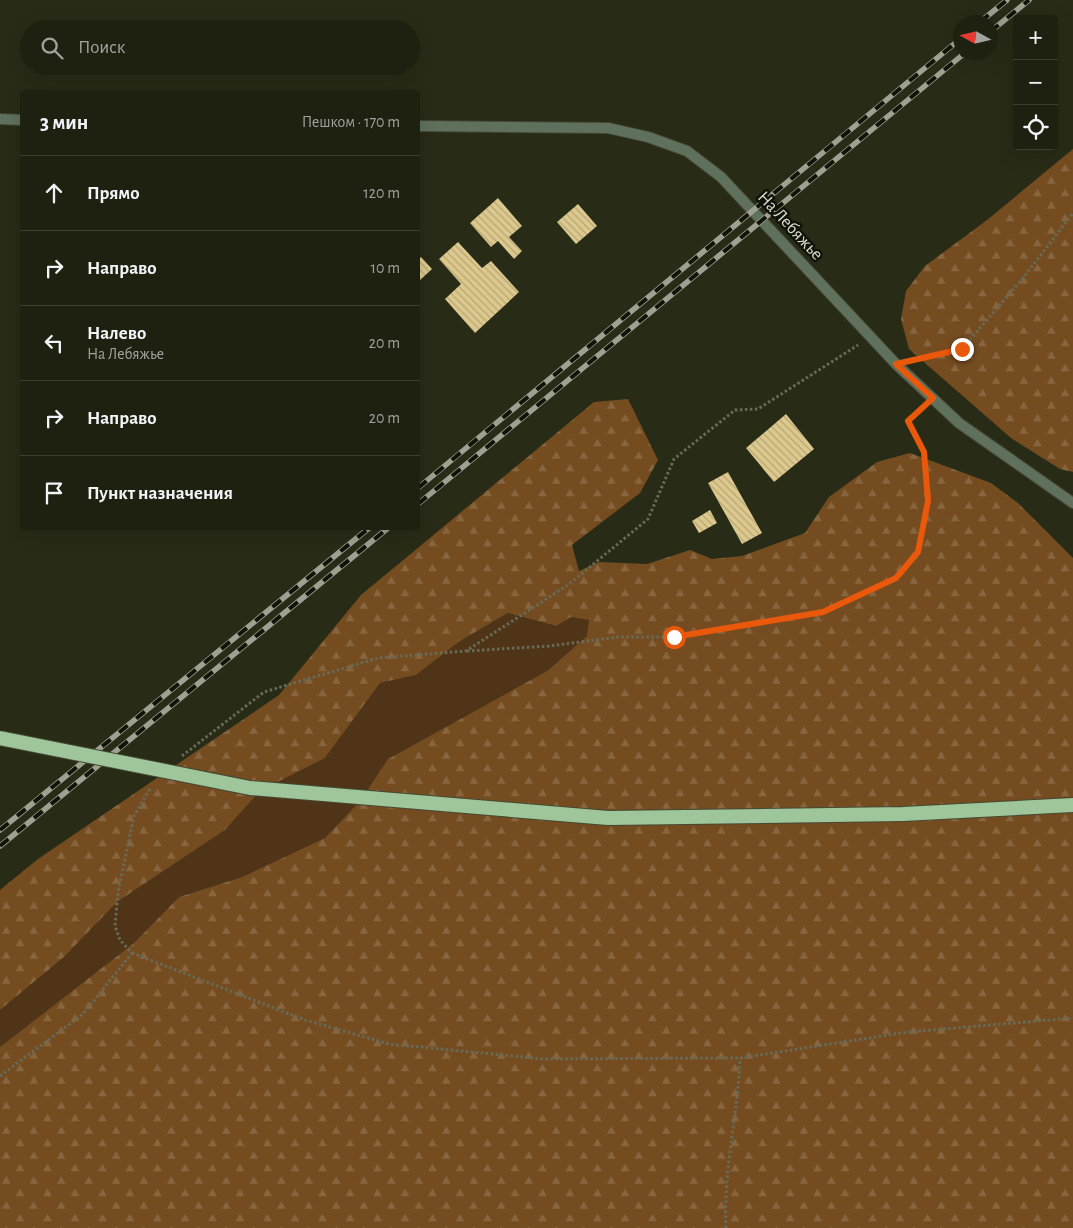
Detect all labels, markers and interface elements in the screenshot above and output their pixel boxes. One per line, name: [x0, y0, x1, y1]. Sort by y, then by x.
north arrow: [953, 15, 998, 60]
map controls: [1013, 15, 1058, 150]
button: +: [1013, 15, 1058, 60]
search box: [20, 20, 420, 75]
icon: search: [38, 34, 66, 62]
text: Поиск: [78, 38, 125, 57]
button: −: [1013, 60, 1058, 105]
button: locate: [1013, 105, 1058, 150]
text: 3 мин: [40, 112, 88, 133]
text: Пешком · 170 m: [302, 114, 400, 130]
icon: ahead: [40, 179, 68, 207]
text: Прямо: [87, 184, 140, 203]
text: 120 m: [363, 185, 400, 201]
street label: На Лебяжье: [754, 187, 827, 264]
icon: right: [40, 254, 68, 282]
text: Направо: [87, 259, 157, 278]
text: 10 m: [371, 260, 400, 276]
text: Налево: [87, 324, 146, 343]
icon: left: [40, 329, 68, 357]
text: 20 m: [369, 335, 400, 351]
route end: [951, 338, 974, 361]
text: На Лебяжье: [87, 346, 164, 362]
icon: right: [40, 404, 68, 432]
text: Направо: [87, 409, 157, 428]
text: 20 m: [369, 410, 400, 426]
icon: arrive: [40, 479, 68, 507]
text: Пункт назначения: [87, 484, 233, 503]
route start: [663, 626, 686, 649]

